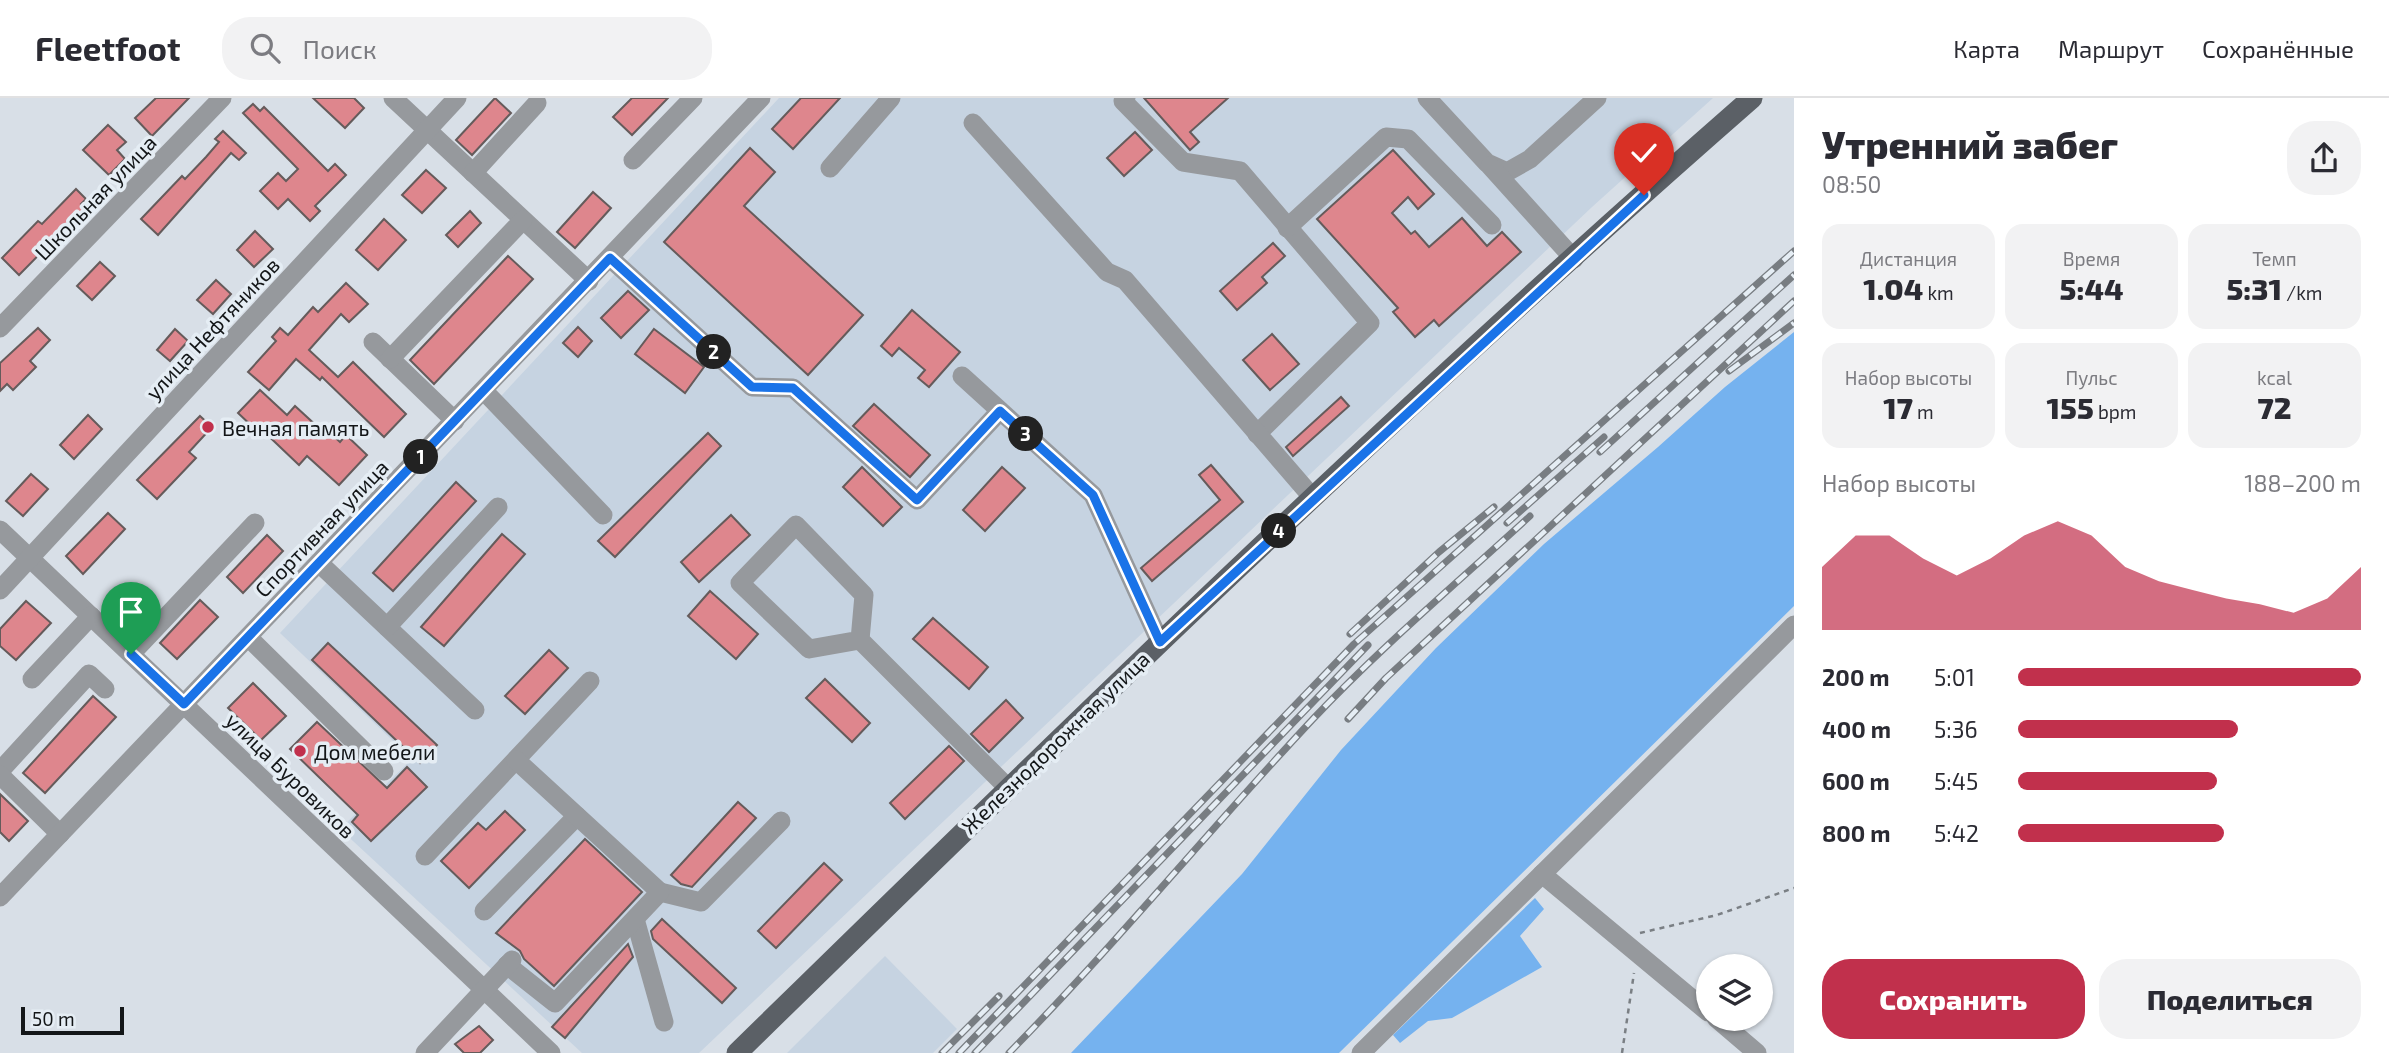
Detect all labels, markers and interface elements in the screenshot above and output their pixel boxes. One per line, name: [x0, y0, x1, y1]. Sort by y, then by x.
search box: [222, 17, 712, 80]
text: Fleetfoot: [35, 28, 180, 68]
icon: search: [246, 29, 284, 67]
text: Поиск: [302, 33, 377, 64]
text: Карта: [1953, 34, 2020, 63]
text: Маршрут: [2058, 34, 2164, 63]
text: Сохранённые: [2202, 34, 2354, 63]
text: Утренний забег: [1822, 121, 2118, 167]
button: share: [2287, 121, 2361, 195]
pin: [1614, 123, 1674, 195]
street label: Школьная улица: [29, 129, 162, 265]
icon: check: [1625, 134, 1663, 172]
text: 08:50: [1822, 170, 1881, 198]
text: Дистанция: [1860, 247, 1957, 270]
text: Время: [2063, 247, 2120, 270]
text: Темп: [2252, 247, 2297, 270]
street label: улица Нефтяников: [140, 252, 285, 405]
text: 1.04: [1863, 270, 1923, 306]
text: 5:44: [2060, 270, 2123, 306]
text: 5:31: [2227, 270, 2282, 306]
text: km: [1923, 281, 1954, 304]
text: /km: [2282, 281, 2322, 304]
pin: 2: [696, 334, 732, 370]
text: 2: [708, 340, 719, 363]
text: Набор высоты: [1845, 366, 1972, 389]
text: Пульс: [2065, 366, 2118, 389]
text: kcal: [2257, 366, 2292, 389]
text: 17: [1883, 389, 1913, 425]
text: 155: [2047, 389, 2094, 425]
text: 72: [2258, 389, 2291, 425]
text: m: [1913, 400, 1934, 423]
text: bpm: [2094, 400, 2136, 423]
place label: Вечная память: [222, 415, 369, 440]
pin: 3: [1009, 416, 1044, 452]
marker: Вечная память: [200, 419, 216, 435]
text: 3: [1020, 422, 1031, 445]
pin: 1: [404, 440, 438, 474]
text: 1: [416, 445, 425, 468]
street label: Спортивная улица: [249, 454, 394, 603]
text: Набор высоты: [1822, 469, 1976, 497]
text: 188–200 m: [2244, 469, 2361, 497]
pin: 4: [1262, 514, 1296, 548]
text: 4: [1272, 519, 1285, 542]
pin: [101, 582, 161, 654]
icon: arrive: [112, 593, 150, 631]
street label: Железнодорожная улица: [956, 646, 1155, 839]
text: 200 m: [1822, 663, 1890, 691]
text: 5:01: [1934, 663, 1975, 691]
street label: улица Буровиков: [220, 707, 361, 844]
text: 400 m: [1822, 715, 1891, 743]
text: 5:36: [1934, 715, 1978, 743]
place label: Дом мебели: [314, 739, 435, 764]
marker: Дом мебели: [292, 743, 308, 759]
text: 600 m: [1822, 767, 1890, 795]
text: 5:45: [1934, 767, 1978, 795]
text: 800 m: [1822, 819, 1891, 847]
text: 5:42: [1934, 819, 1979, 847]
map controls: [1696, 954, 1773, 1031]
button: layers: [1696, 954, 1773, 1031]
button: Сохранить: [1822, 959, 2085, 1039]
button: Поделиться: [2099, 959, 2361, 1039]
scale bar: [21, 1004, 124, 1036]
text: 50 m: [32, 1007, 75, 1030]

